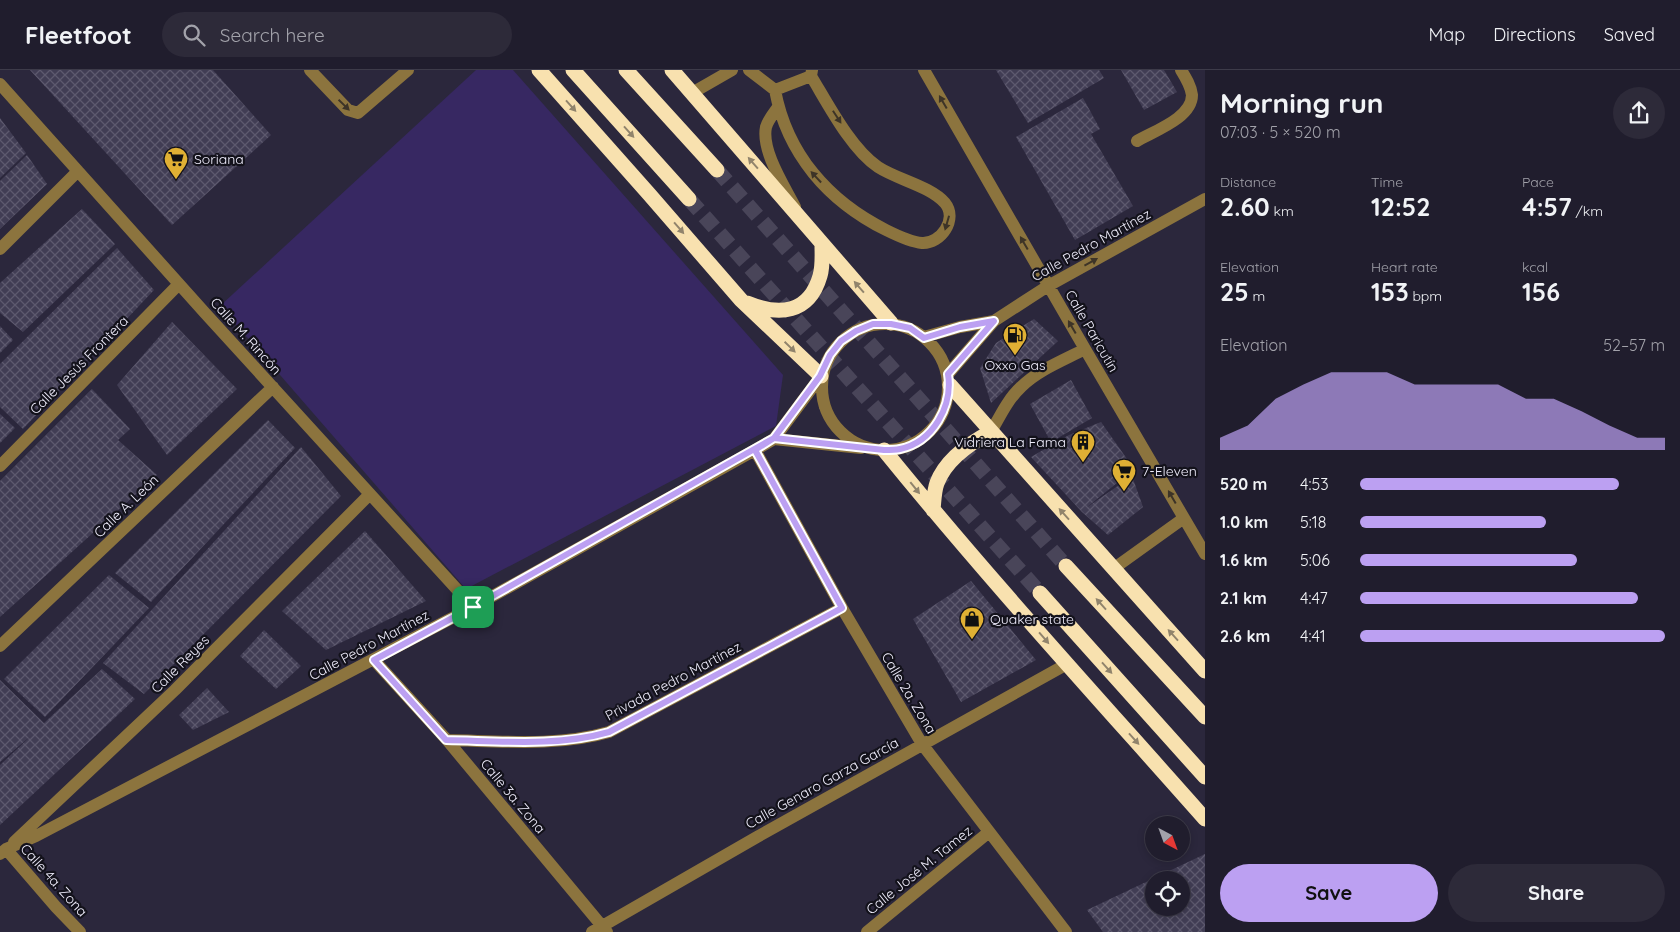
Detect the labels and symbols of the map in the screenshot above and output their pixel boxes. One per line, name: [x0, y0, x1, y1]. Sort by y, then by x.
one-way arrow: [939, 95, 947, 110]
one-way arrow: [337, 99, 349, 111]
one-way arrow: [565, 100, 577, 112]
one-way arrow: [832, 111, 841, 124]
one-way arrow: [623, 126, 635, 138]
supermarket icon: Soriana: [163, 146, 189, 180]
place label: Soriana: [194, 150, 244, 168]
one-way arrow: [747, 158, 759, 170]
one-way arrow: [810, 172, 822, 184]
street label: Calle Pedro Martínez: [1028, 205, 1154, 285]
one-way arrow: [942, 215, 950, 230]
one-way arrow: [673, 222, 684, 234]
one-way arrow: [1019, 237, 1028, 250]
one-way arrow: [1083, 258, 1098, 266]
one-way arrow: [853, 281, 865, 293]
street label: Calle Paricutín: [1061, 287, 1123, 375]
street label: Calle M. Rincón: [207, 294, 285, 378]
street label: Calle Jesús Frontera: [26, 312, 132, 418]
one-way arrow: [1067, 320, 1076, 333]
fuel station icon: Oxxo Gas: [1002, 322, 1028, 356]
one-way arrow: [783, 341, 795, 353]
place label: Oxxo Gas: [984, 356, 1046, 374]
building icon: Vidriera La Fama: [1070, 429, 1096, 463]
place label: Vidriera La Fama: [954, 433, 1066, 451]
supermarket icon: 7-Eleven: [1111, 458, 1137, 492]
place label: 7-Eleven: [1142, 462, 1197, 480]
street label: Calle A. León: [90, 471, 162, 541]
one-way arrow: [910, 481, 921, 494]
one-way arrow: [1167, 490, 1176, 504]
one-way arrow: [1058, 508, 1070, 520]
pin: [452, 586, 494, 628]
one-way arrow: [1095, 598, 1107, 610]
street label: Calle Pedro Martínez: [306, 606, 432, 684]
shop icon: Quaker state: [959, 606, 985, 640]
place label: Quaker state: [990, 610, 1074, 628]
one-way arrow: [1167, 629, 1178, 642]
street label: Calle Reyes: [147, 631, 213, 697]
one-way arrow: [1038, 631, 1050, 643]
street label: Privada Pedro Martínez: [602, 637, 744, 724]
street label: Calle 2a. Zona: [878, 649, 940, 737]
one-way arrow: [1102, 661, 1113, 674]
one-way arrow: [1128, 732, 1139, 745]
street label: Calle Genaro Garza García: [742, 733, 902, 833]
street label: Calle 3a. Zona: [477, 755, 549, 837]
north arrow: [1145, 816, 1190, 861]
street label: Calle José M. Tamez: [862, 822, 976, 918]
street label: Calle 4a. Zona: [17, 840, 91, 920]

